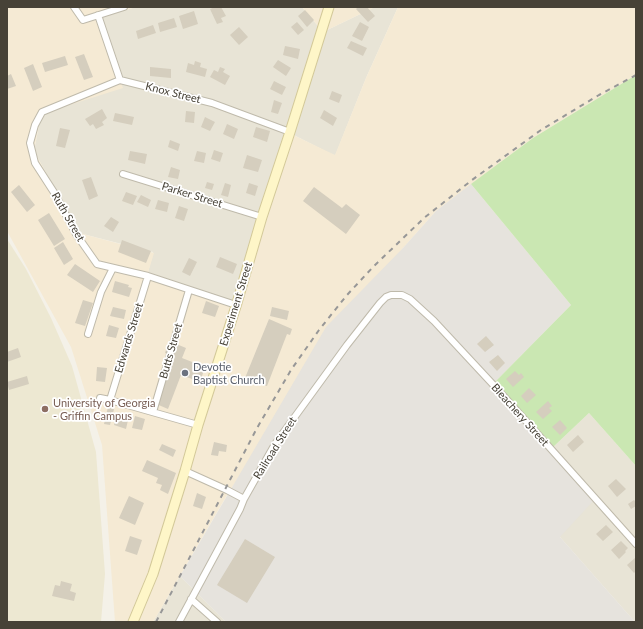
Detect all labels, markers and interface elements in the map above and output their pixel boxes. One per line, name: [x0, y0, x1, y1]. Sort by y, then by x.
street label: Knox Street: [144, 80, 202, 106]
street label: Parker Street: [160, 180, 224, 210]
street label: Ruth Street: [49, 190, 87, 244]
street label: Experiment Street: [217, 260, 255, 348]
street label: Edwards Street: [112, 301, 146, 375]
street label: Butts Street: [157, 322, 185, 380]
place label: Devotie Baptist Church: [193, 360, 265, 386]
marker: Devotie Baptist Church: [180, 368, 190, 378]
street label: Bleachery Street: [488, 381, 552, 449]
place label: University of Georgia - Griffin Campus: [53, 396, 155, 422]
marker: University of Georgia - Griffin Campus: [40, 404, 50, 414]
street label: Railroad Street: [251, 414, 299, 482]

